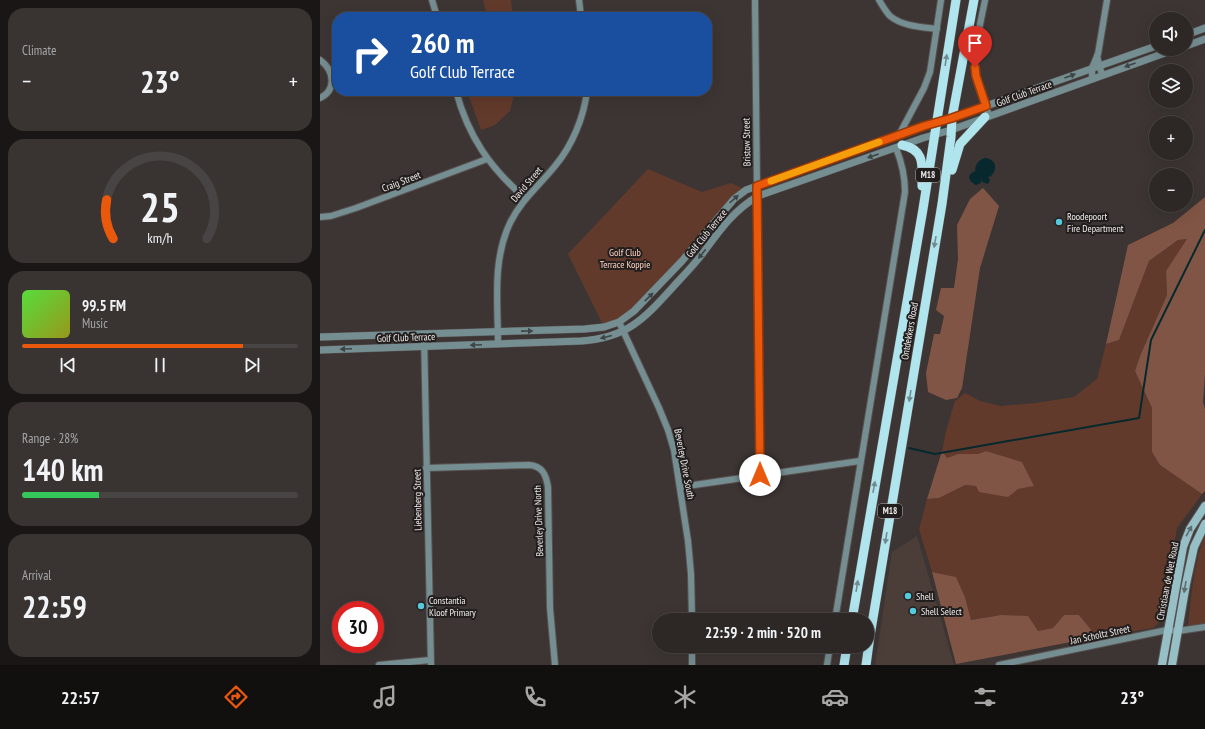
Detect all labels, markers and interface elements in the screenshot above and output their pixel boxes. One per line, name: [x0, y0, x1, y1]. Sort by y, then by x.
map controls: [1149, 12, 1193, 212]
button: sound: [1149, 12, 1193, 56]
text: 260 m: [410, 24, 474, 61]
pin: [958, 26, 992, 67]
icon: right: [344, 28, 396, 80]
icon: arrive: [964, 32, 986, 54]
text: Climate: [22, 42, 56, 59]
one-way arrow: [943, 54, 949, 66]
text: Golf Club Terrace: [410, 60, 515, 83]
text: 23°: [140, 62, 180, 101]
one-way arrow: [1124, 63, 1136, 69]
button: layers: [1149, 64, 1193, 108]
text: −: [22, 67, 31, 95]
text: +: [289, 67, 298, 95]
one-way arrow: [1064, 72, 1076, 78]
street label: Golf Club Terrace: [995, 77, 1054, 110]
button: +: [1149, 116, 1193, 160]
street label: Bristow Street: [740, 117, 753, 166]
one-way arrow: [867, 153, 879, 159]
street label: David Street: [508, 164, 545, 205]
street label: Craig Street: [380, 168, 423, 195]
road number: M18: [916, 168, 940, 182]
button: −: [1149, 168, 1193, 212]
text: 25: [140, 180, 180, 233]
one-way arrow: [730, 195, 739, 204]
street label: Golf Club Terrace: [683, 207, 730, 260]
place label: Roodepoort Fire Department: [1067, 210, 1124, 235]
marker: Roodepoort Fire Department: [1054, 217, 1064, 227]
text: km/h: [147, 228, 173, 247]
one-way arrow: [932, 236, 938, 248]
park label: Golf Club Terrace Koppie: [600, 246, 650, 271]
one-way arrow: [698, 248, 707, 259]
one-way arrow: [644, 292, 654, 302]
text: 99.5 FM: [82, 296, 126, 315]
street label: Ontdekkers Road: [898, 301, 921, 361]
text: Music: [82, 315, 108, 332]
one-way arrow: [521, 328, 534, 334]
street label: Golf Club Terrace: [377, 330, 435, 345]
one-way arrow: [599, 335, 612, 341]
one-way arrow: [470, 341, 482, 348]
one-way arrow: [340, 346, 352, 353]
icon: previous: [57, 354, 79, 376]
icon: pause: [149, 354, 171, 376]
icon: next: [241, 354, 263, 376]
one-way arrow: [906, 390, 912, 402]
street label: Beverley Drive South: [671, 428, 698, 501]
text: Range · 28%: [22, 430, 78, 447]
text: 140 km: [22, 450, 103, 489]
position arrow: [739, 454, 781, 496]
street label: Liebenberg Street: [410, 469, 425, 531]
one-way arrow: [871, 481, 877, 493]
street label: Beverley Drive North: [531, 485, 546, 557]
road number: M18: [878, 504, 902, 518]
one-way arrow: [1186, 525, 1192, 537]
one-way arrow: [883, 532, 889, 544]
street label: Christiaan de Wet Road: [1154, 541, 1181, 621]
text: Arrival: [22, 567, 51, 584]
one-way arrow: [854, 580, 860, 592]
one-way arrow: [1182, 581, 1188, 594]
text: 22:59: [22, 587, 87, 626]
place label: Shell: [916, 590, 934, 603]
marker: Shell: [903, 591, 913, 601]
place label: Constantia Kloof Primary: [429, 594, 476, 619]
speed limit sign: 30: [332, 601, 384, 653]
marker: Constantia Kloof Primary: [416, 601, 426, 611]
place label: Shell Select: [921, 605, 962, 618]
marker: Shell Select: [908, 606, 918, 616]
street label: Jan Scholtz Street: [1068, 622, 1131, 647]
text: 22:59 · 2 min · 520 m: [705, 623, 821, 642]
icon: directions: [222, 683, 250, 711]
icon: music: [371, 683, 399, 711]
icon: phone: [521, 683, 549, 711]
icon: climate: [671, 683, 699, 711]
icon: car: [821, 683, 849, 711]
icon: filters: [971, 683, 999, 711]
text: 22:57: [61, 686, 100, 709]
text: 23°: [1120, 686, 1144, 709]

